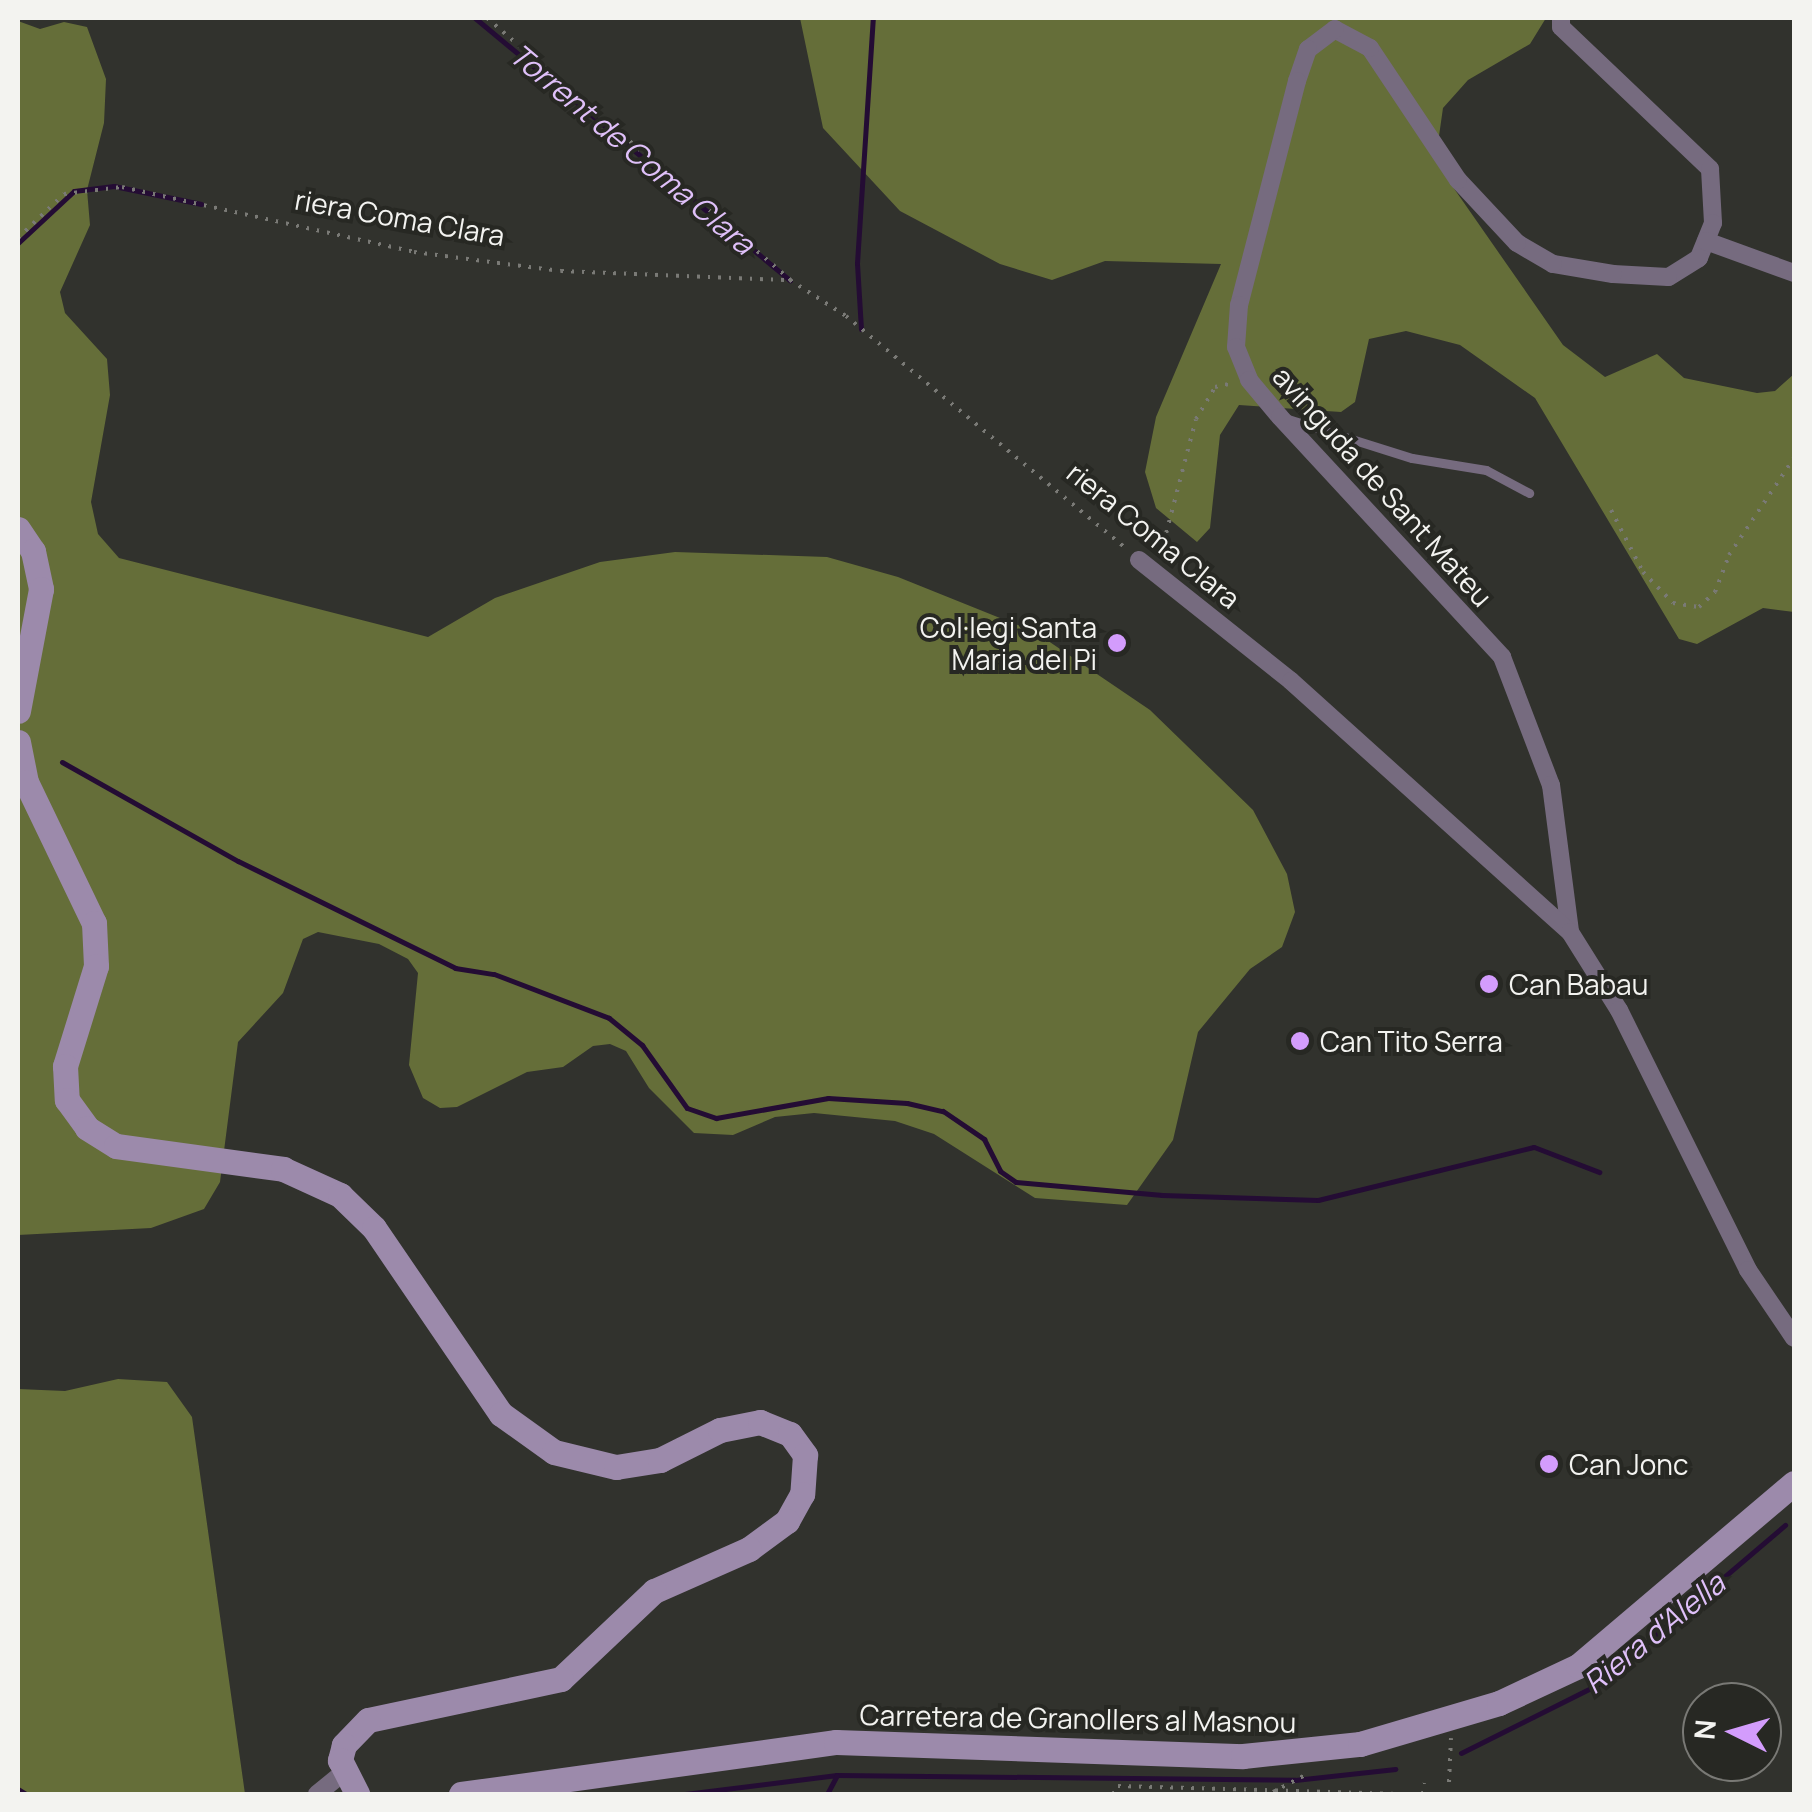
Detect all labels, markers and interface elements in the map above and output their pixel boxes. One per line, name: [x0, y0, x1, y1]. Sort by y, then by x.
water label: Torrent de Coma Clara: [502, 36, 762, 262]
street label: riera Coma Clara: [292, 182, 508, 252]
street label: avinguda de Sant Mateu: [1266, 359, 1500, 613]
street label: riera Coma Clara: [1061, 455, 1247, 615]
place label: Col·legi Santa Maria del Pi: [920, 610, 1097, 676]
marker: Col·legi Santa Maria del Pi: [1106, 632, 1128, 654]
place label: Can Babau: [1509, 967, 1648, 1001]
marker: Can Babau: [1478, 973, 1500, 995]
place label: Can Tito Serra: [1320, 1024, 1503, 1058]
marker: Can Tito Serra: [1289, 1030, 1311, 1052]
place label: Can Jonc: [1569, 1447, 1688, 1481]
marker: Can Jonc: [1538, 1453, 1560, 1475]
water label: Riera d'Alella: [1576, 1565, 1732, 1701]
north arrow: [1682, 1682, 1782, 1782]
street label: Carretera de Granollers al Masnou: [859, 1697, 1297, 1739]
text: N: [1684, 1718, 1724, 1741]

